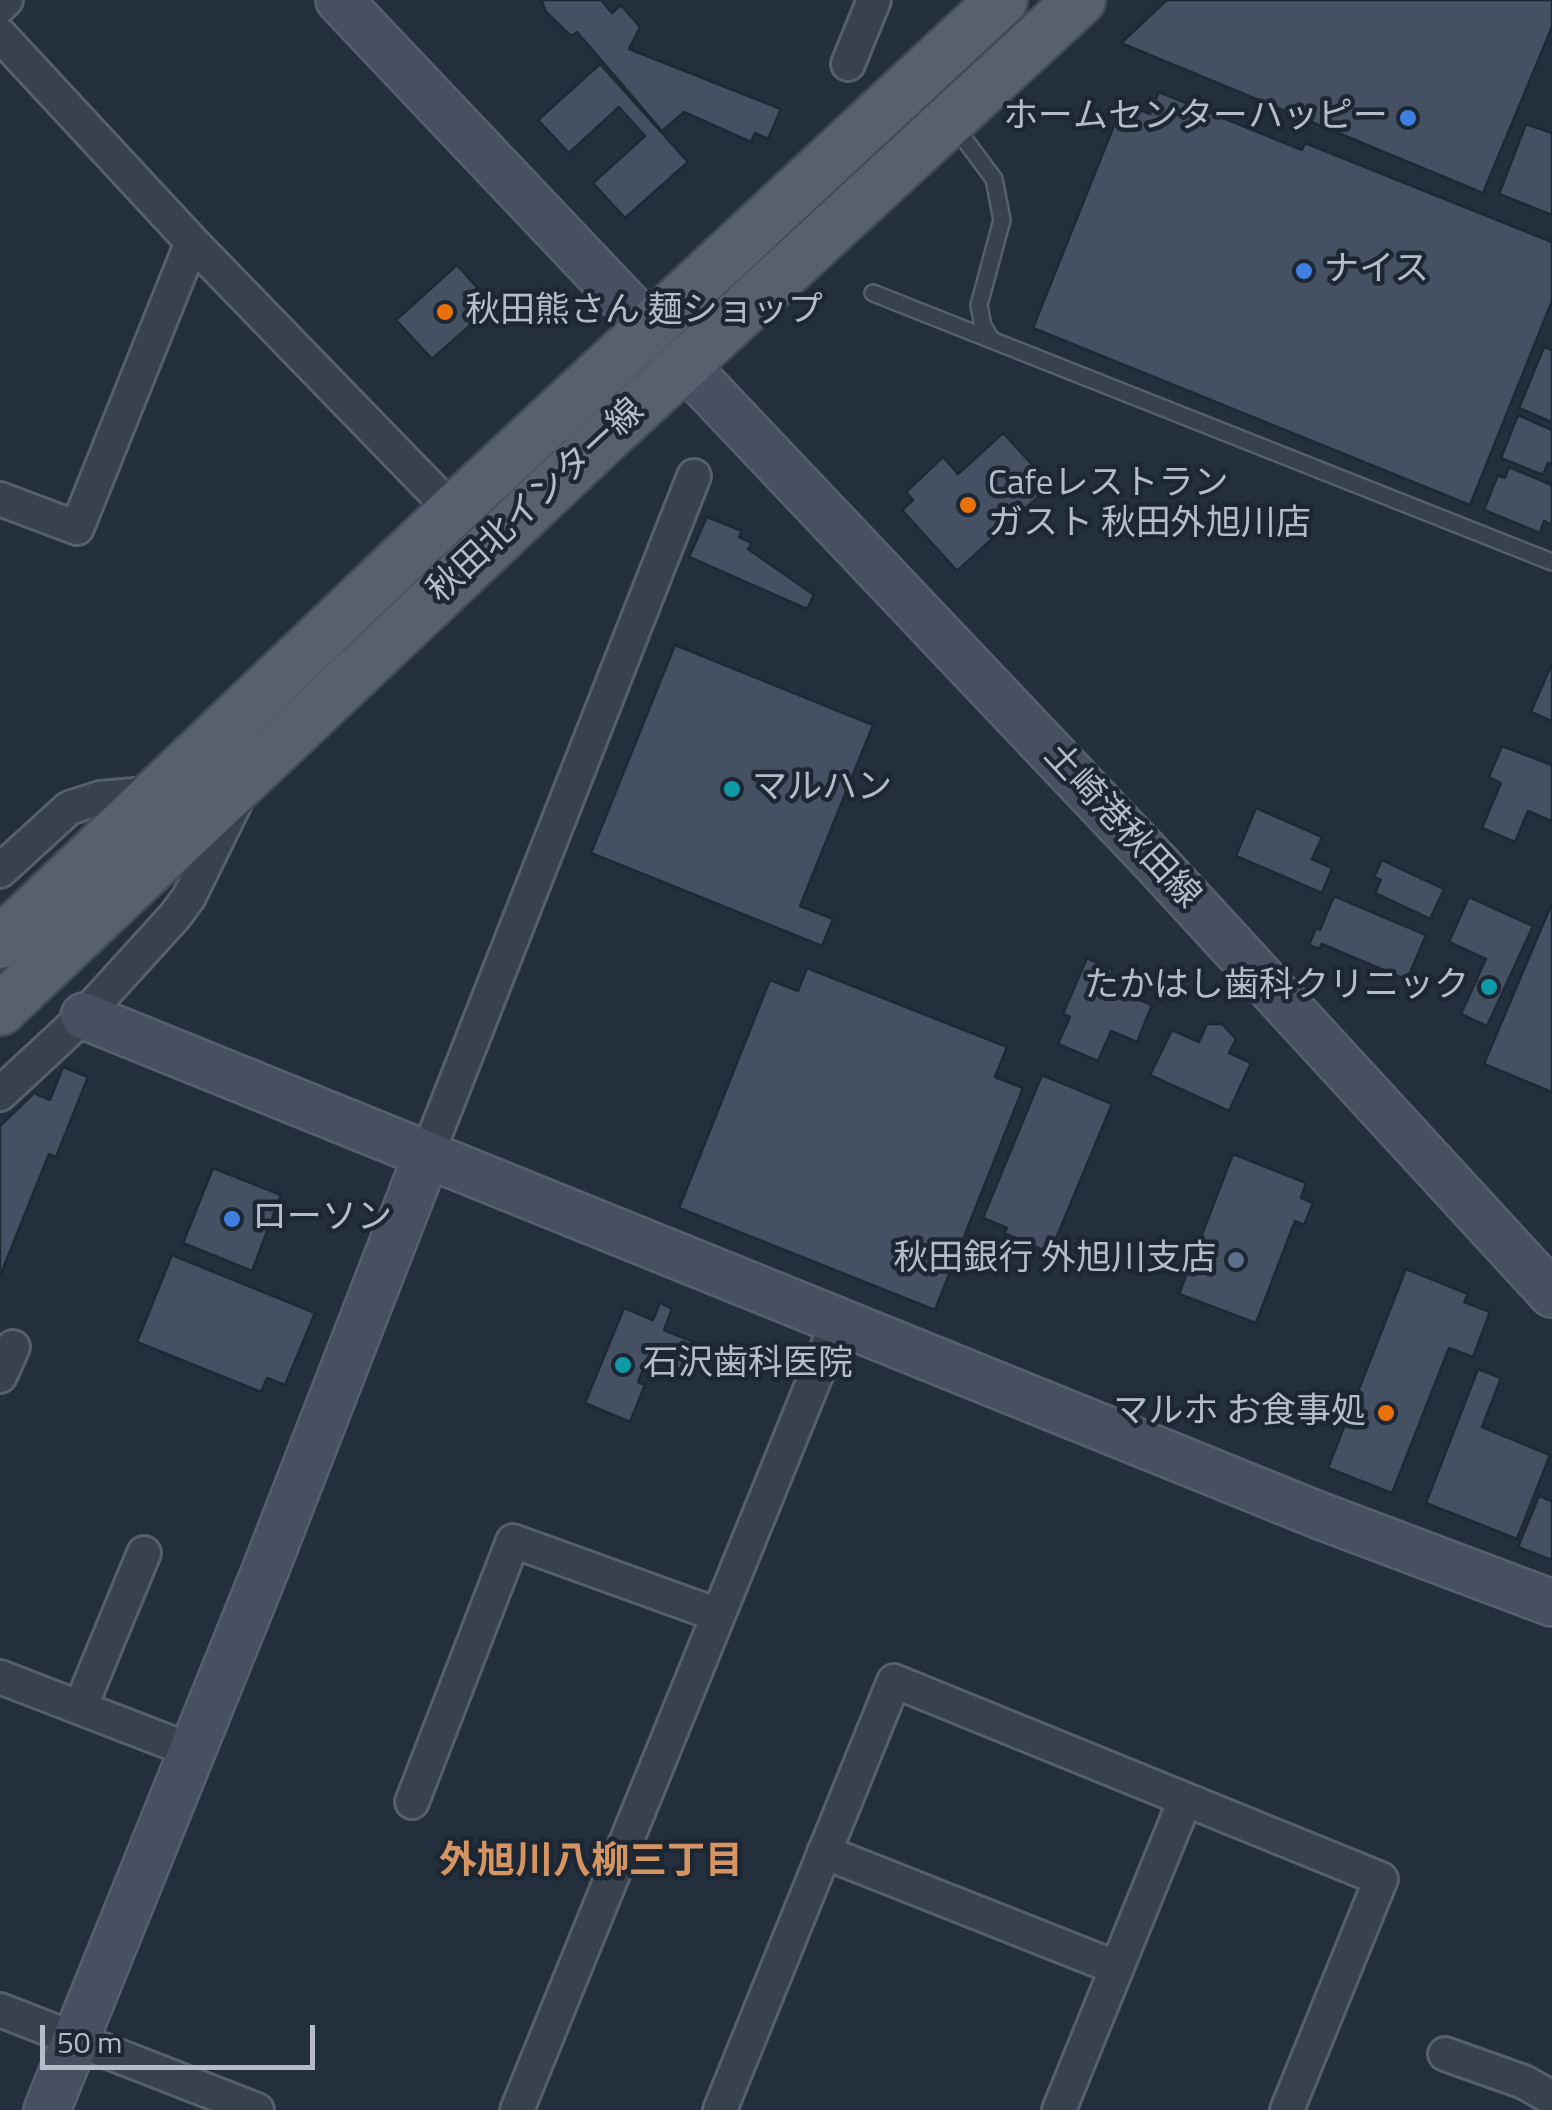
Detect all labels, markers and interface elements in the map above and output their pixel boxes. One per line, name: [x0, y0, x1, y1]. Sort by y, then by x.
place label: ホームセンターハッピー: [1003, 97, 1388, 139]
marker: ホームセンターハッピー: [1397, 107, 1419, 129]
place label: ナイス: [1324, 250, 1429, 292]
marker: ナイス: [1293, 260, 1315, 282]
place label: 秋田熊さん 麺ショップ: [465, 291, 823, 333]
marker: 秋田熊さん 麺ショップ: [434, 301, 456, 323]
street label: 秋田北インター線: [420, 391, 654, 613]
place label: Cafeレストラン ガスト 秋田外旭川店: [988, 464, 1311, 546]
marker: Cafeレストラン ガスト 秋田外旭川店: [957, 494, 979, 516]
street label: 土崎港秋田線: [1034, 736, 1208, 918]
place label: マルハン: [752, 768, 892, 810]
marker: マルハン: [721, 778, 743, 800]
place label: たかはし歯科クリニック: [1084, 966, 1469, 1008]
marker: たかはし歯科クリニック: [1478, 976, 1500, 998]
place label: ローソン: [252, 1198, 392, 1240]
marker: ローソン: [221, 1208, 243, 1230]
place label: 秋田銀行 外旭川支店: [893, 1239, 1216, 1281]
marker: 秋田銀行 外旭川支店: [1225, 1249, 1247, 1271]
place label: 石沢歯科医院: [643, 1344, 853, 1386]
marker: 石沢歯科医院: [612, 1354, 634, 1376]
place label: マルホ お食事処: [1113, 1392, 1366, 1434]
marker: マルホ お食事処: [1375, 1402, 1397, 1424]
district label: 外旭川八柳三丁目: [439, 1841, 743, 1887]
scale bar: [45, 2005, 320, 2067]
text: 50 m: [57, 2019, 122, 2065]

